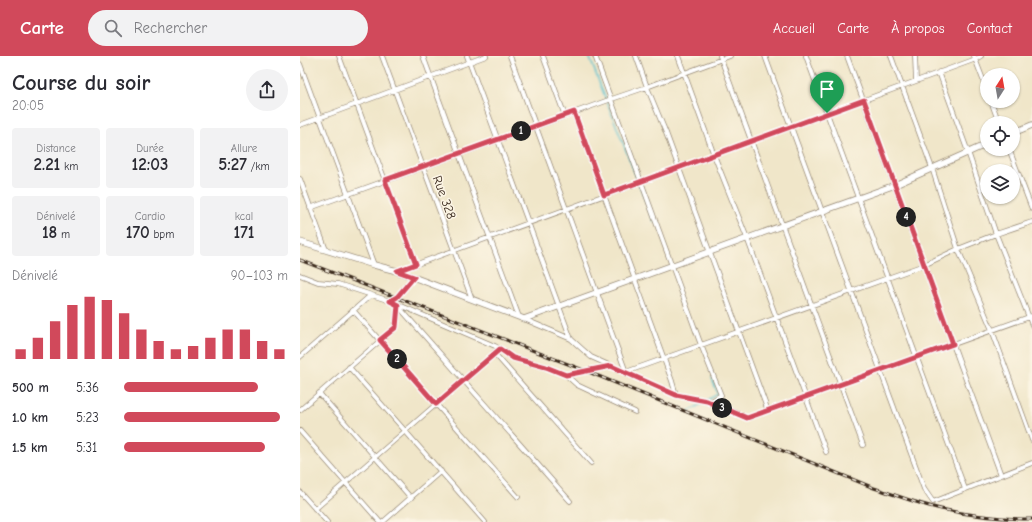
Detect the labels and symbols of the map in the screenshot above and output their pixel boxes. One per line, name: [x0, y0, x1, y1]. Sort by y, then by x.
north arrow: [980, 68, 1020, 108]
pin: [810, 72, 844, 113]
pin: 1: [511, 121, 531, 141]
street label: Rue 328: [430, 173, 459, 221]
pin: 4: [896, 207, 916, 227]
pin: 2: [387, 349, 407, 369]
pin: 3: [712, 398, 732, 418]

